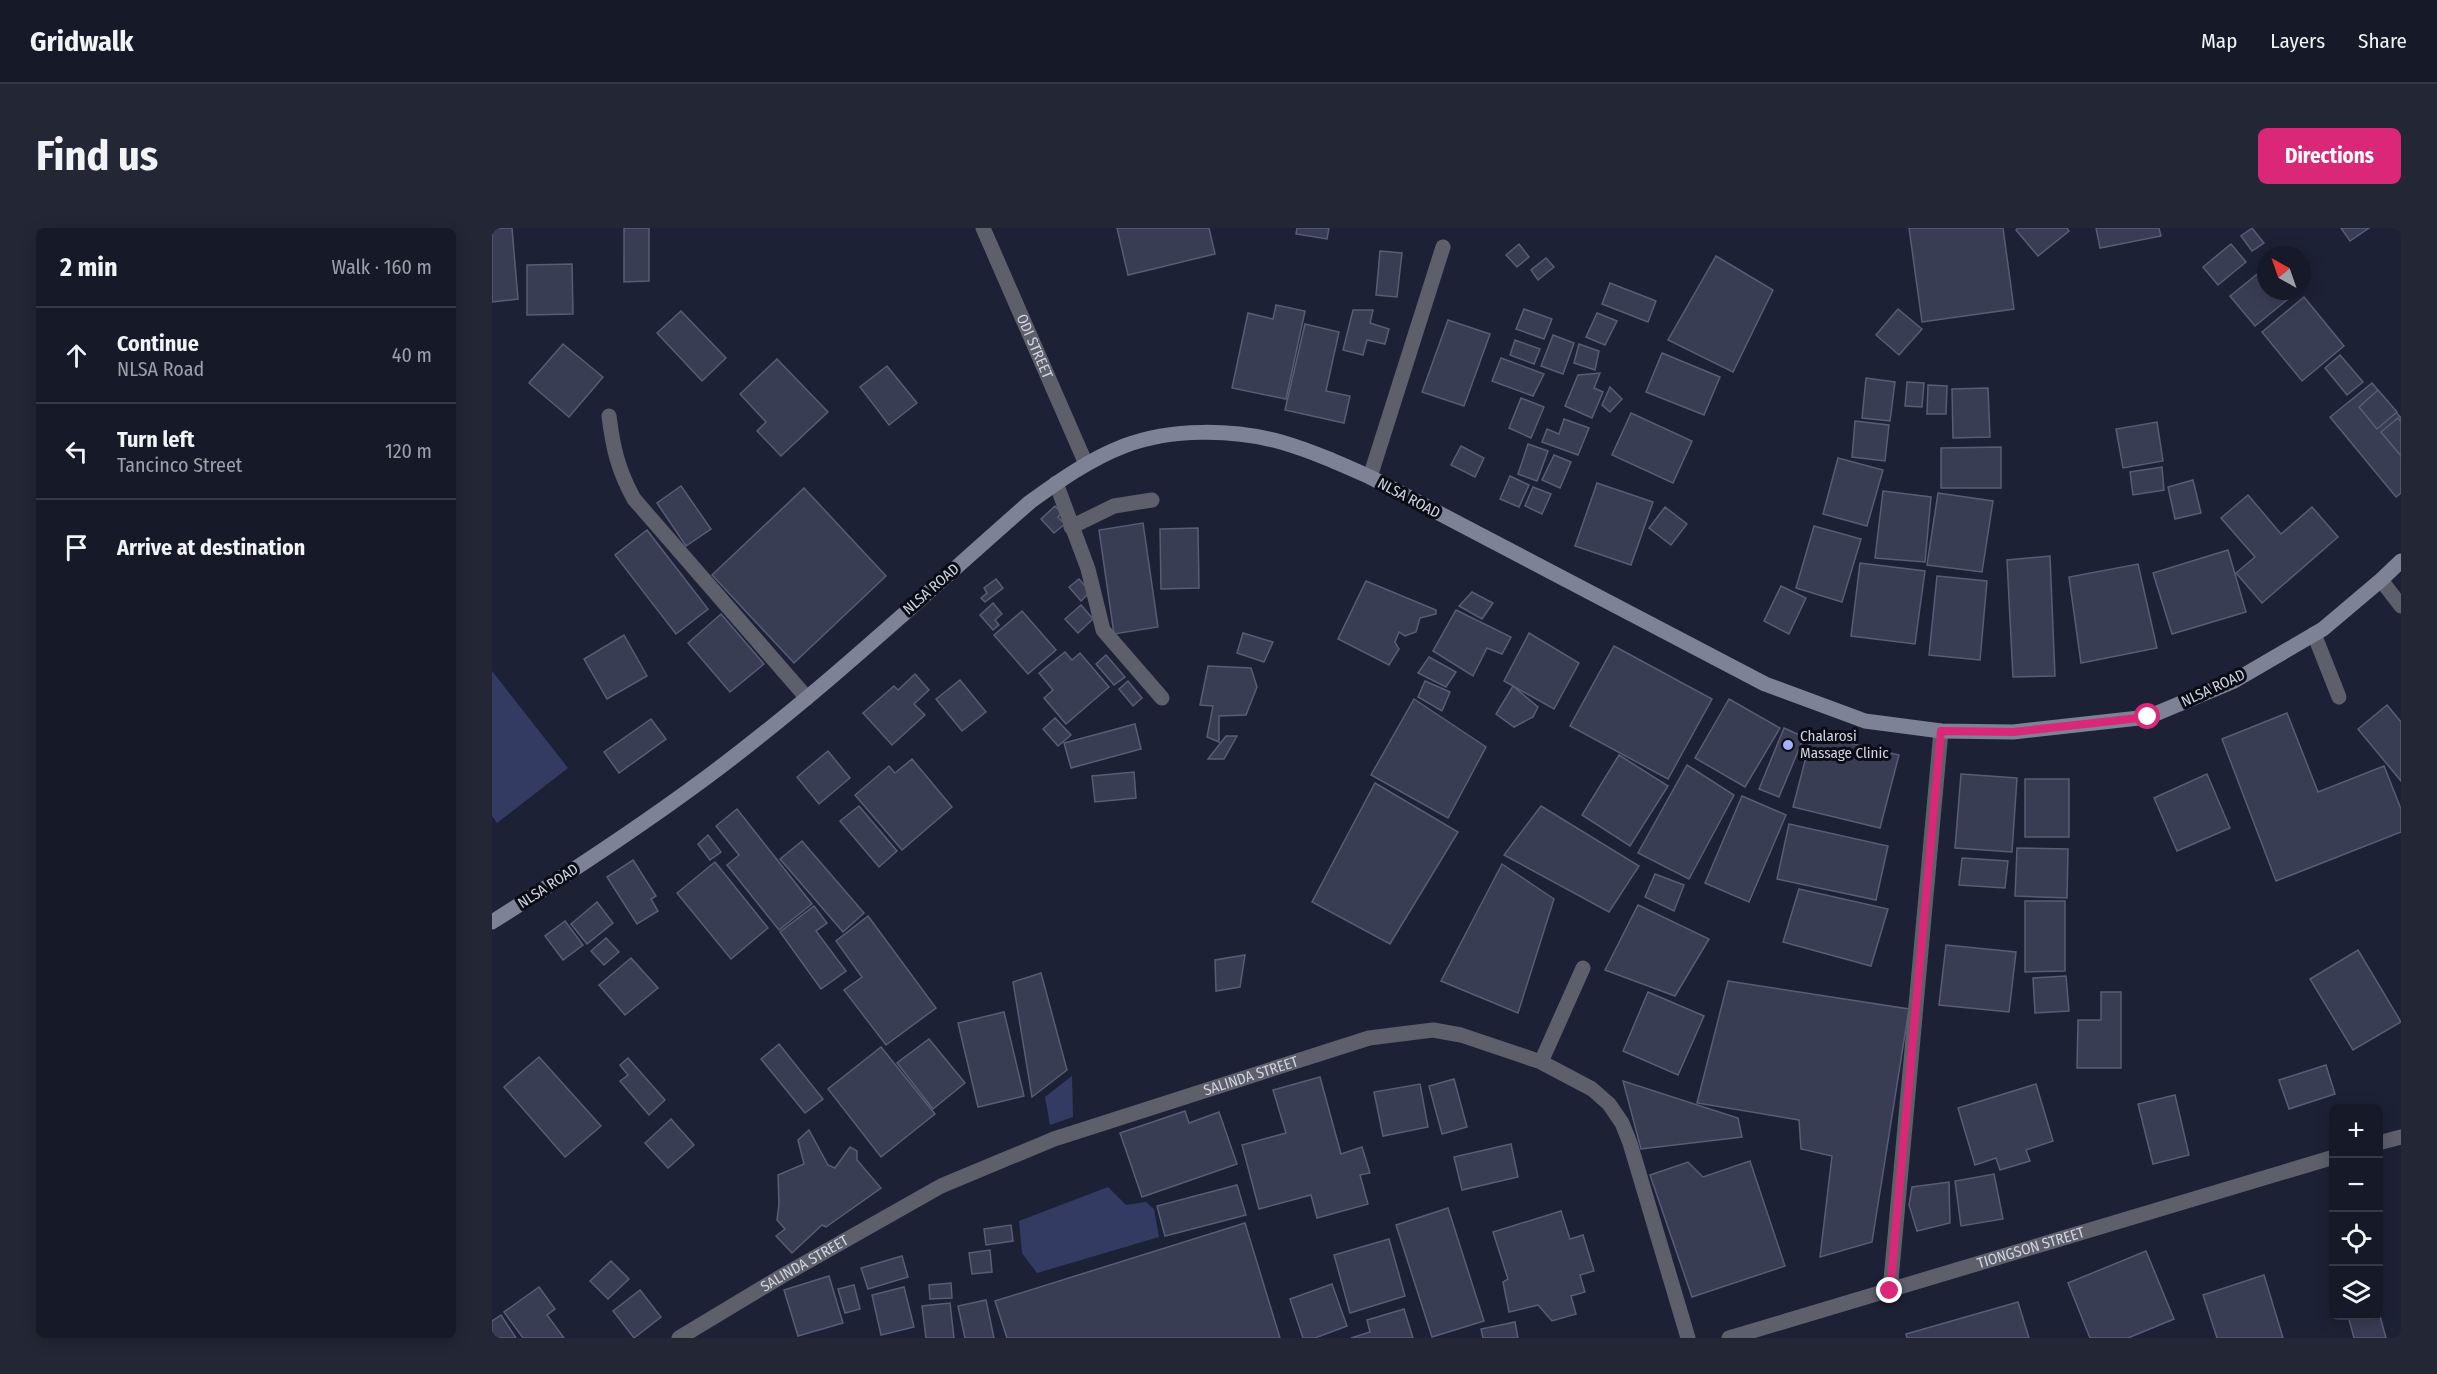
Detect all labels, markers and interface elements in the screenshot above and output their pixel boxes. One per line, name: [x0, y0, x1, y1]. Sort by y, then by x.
text: Gridwalk: [30, 25, 134, 58]
text: Map: [2201, 28, 2237, 54]
text: Layers: [2270, 28, 2325, 54]
text: Share: [2358, 28, 2407, 54]
button: Directions: [2258, 128, 2401, 184]
text: Find us: [36, 131, 158, 181]
north arrow: [2257, 246, 2311, 300]
text: 2 min: [60, 252, 118, 283]
text: Walk · 160 m: [332, 255, 432, 279]
street label: ODI STREET: [1013, 311, 1057, 381]
text: Continue: [117, 330, 199, 357]
icon: ahead: [60, 339, 93, 372]
text: 40 m: [392, 343, 432, 367]
text: NLSA Road: [117, 357, 204, 381]
text: Turn left: [117, 426, 195, 453]
icon: left: [60, 435, 93, 468]
text: 120 m: [385, 439, 432, 463]
text: Tancinco Street: [117, 453, 242, 477]
street label: NLSA ROAD: [1375, 474, 1443, 522]
icon: arrive: [60, 531, 93, 564]
text: Arrive at destination: [117, 534, 305, 561]
street label: NLSA ROAD: [899, 560, 963, 618]
street label: NLSA ROAD: [2178, 665, 2248, 711]
route start: [2134, 703, 2160, 729]
place label: Chalarosi Massage Clinic: [1800, 727, 1889, 762]
marker: Chalarosi Massage Clinic: [1781, 738, 1795, 752]
street label: NLSA ROAD: [514, 860, 582, 912]
street label: SALINDA STREET: [1201, 1052, 1300, 1099]
map controls: [2329, 1104, 2383, 1320]
button: +: [2329, 1104, 2383, 1158]
button: −: [2329, 1158, 2383, 1212]
button: locate: [2329, 1212, 2383, 1266]
street label: TIONGSON STREET: [1975, 1223, 2087, 1272]
street label: SALINDA STREET: [757, 1231, 852, 1296]
button: layers: [2329, 1266, 2383, 1320]
route end: [1876, 1277, 1902, 1303]

